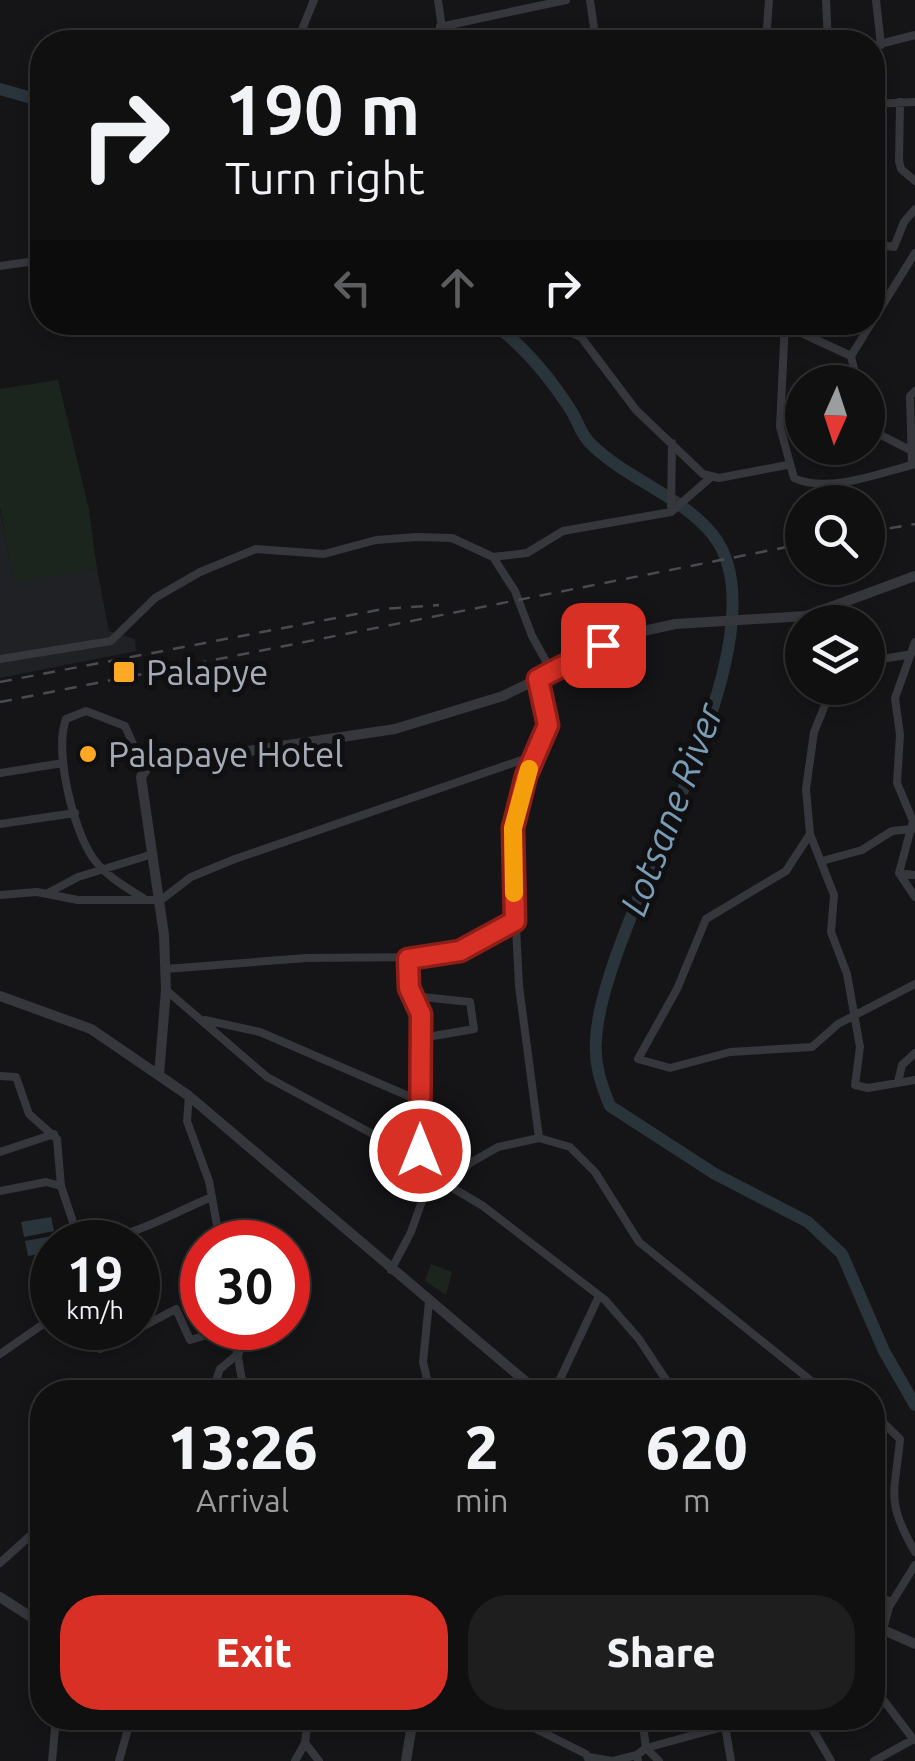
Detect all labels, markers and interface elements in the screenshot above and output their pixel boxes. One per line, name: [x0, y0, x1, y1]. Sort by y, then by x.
icon: right: [60, 70, 190, 200]
text: 190 m: [225, 70, 420, 148]
text: Turn right: [225, 152, 425, 203]
icon: left: [325, 260, 380, 315]
icon: ahead: [430, 260, 485, 315]
icon: right: [535, 260, 590, 315]
north arrow: [785, 365, 885, 465]
map controls: [785, 365, 885, 705]
button: search: [785, 485, 885, 585]
pin: [561, 603, 646, 688]
button: layers: [785, 605, 885, 705]
icon: arrive: [576, 618, 631, 673]
place label: Palapye: [146, 652, 268, 692]
marker: Palapye: [111, 659, 137, 685]
water label: Lotsane River: [611, 696, 731, 921]
place label: Palapaye Hotel: [108, 734, 343, 774]
marker: Palapaye Hotel: [77, 743, 99, 765]
position arrow: [368, 1099, 472, 1203]
speed limit sign: 30: [180, 1220, 310, 1350]
text: 19: [67, 1245, 123, 1301]
text: km/h: [66, 1296, 124, 1324]
text: 13:26: [167, 1413, 318, 1480]
text: 2: [465, 1413, 499, 1480]
text: 620: [646, 1413, 748, 1480]
text: Arrival: [196, 1482, 289, 1518]
text: min: [455, 1482, 509, 1518]
text: m: [683, 1482, 711, 1518]
button: Exit: [60, 1595, 448, 1710]
button: Share: [468, 1595, 855, 1710]

